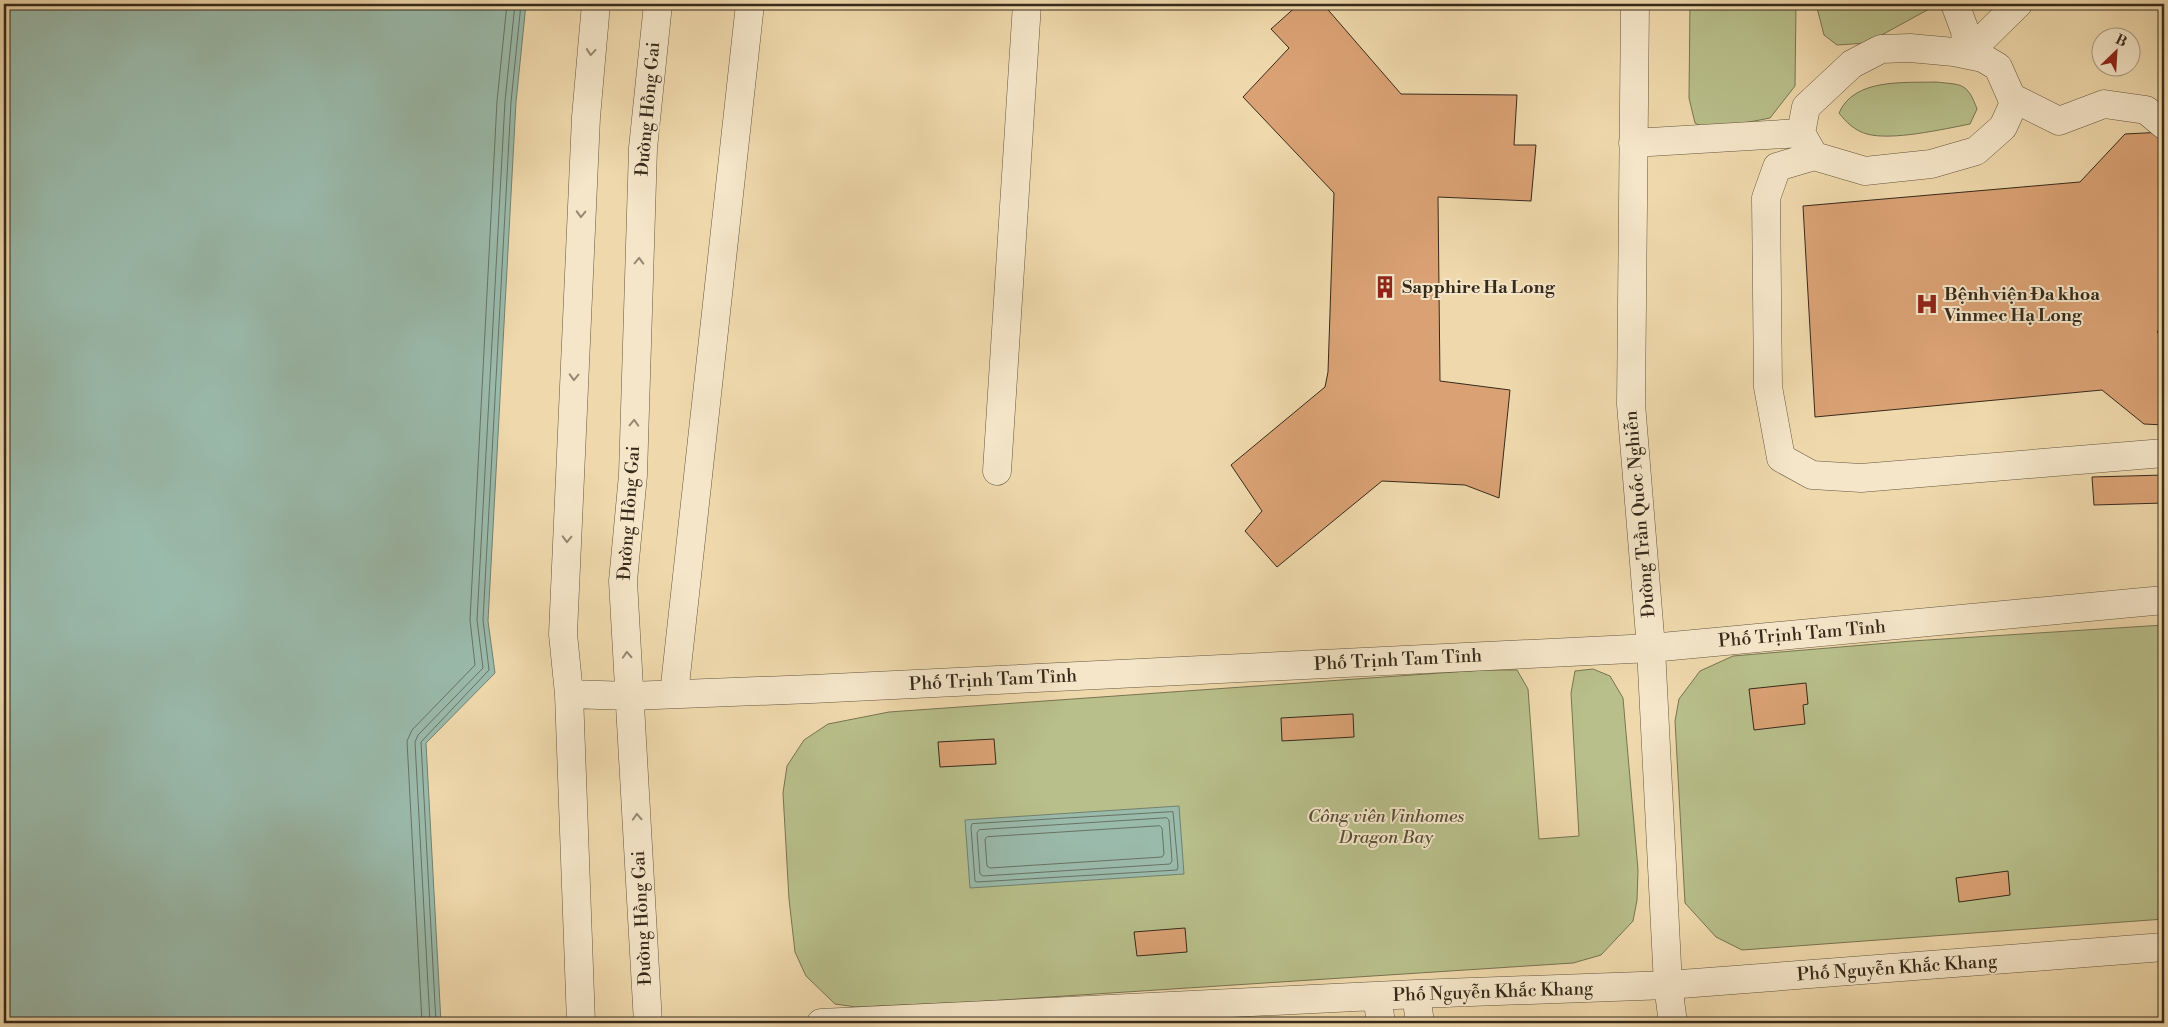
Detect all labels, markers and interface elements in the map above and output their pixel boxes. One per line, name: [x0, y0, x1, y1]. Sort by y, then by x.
north arrow: [2090, 28, 2140, 78]
text: B: [2113, 31, 2130, 52]
street label: Đường Hồng Gai: [631, 41, 665, 177]
one-way arrow: [586, 49, 597, 57]
one-way arrow: [576, 211, 587, 219]
one-way arrow: [634, 256, 645, 264]
building icon: Sapphire Ha Long: [1372, 274, 1398, 300]
place label: Sapphire Ha Long: [1402, 276, 1556, 299]
place label: Bệnh viện Đa khoa Vinmec Hạ Long: [1943, 283, 2100, 327]
hospital icon: Bệnh viện Đa khoa Vinmec Hạ Long: [1914, 291, 1940, 317]
one-way arrow: [569, 373, 580, 381]
street label: Đường Trần Quốc Nghiễn: [1619, 409, 1661, 618]
one-way arrow: [629, 419, 640, 427]
street label: Đường Hồng Gai: [613, 445, 645, 581]
one-way arrow: [562, 535, 573, 543]
street label: Phố Trịnh Tam Tỉnh: [1717, 615, 1887, 653]
street label: Phố Trịnh Tam Tỉnh: [1313, 644, 1483, 676]
one-way arrow: [622, 651, 633, 659]
street label: Phố Trịnh Tam Tỉnh: [908, 664, 1078, 696]
park label: Công viên Vinhomes Dragon Bay: [1308, 805, 1465, 849]
one-way arrow: [631, 813, 642, 821]
street label: Đường Hồng Gai: [627, 850, 657, 986]
street label: Phố Nguyễn Khắc Khang: [1796, 949, 1999, 986]
street label: Phố Nguyễn Khắc Khang: [1392, 977, 1594, 1007]

